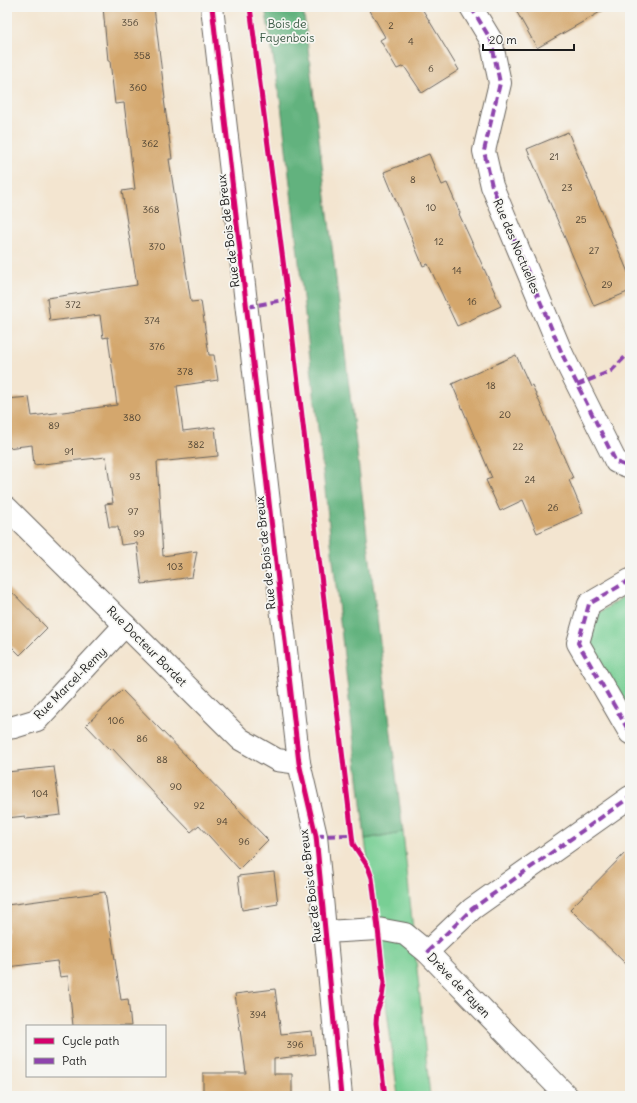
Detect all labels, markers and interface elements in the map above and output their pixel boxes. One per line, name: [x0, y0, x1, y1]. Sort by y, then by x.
house number: 356: [121, 16, 139, 29]
park label: Bois de Fayenbois: [260, 16, 314, 45]
house number: 2: [388, 19, 394, 32]
scale bar: [483, 26, 574, 52]
text: 20 m: [489, 32, 517, 47]
house number: 4: [408, 35, 414, 48]
house number: 358: [133, 49, 151, 62]
house number: 6: [428, 62, 434, 75]
house number: 360: [129, 81, 147, 94]
house number: 362: [142, 137, 159, 150]
house number: 21: [549, 150, 559, 163]
street label: Rue de Bois de Breux: [214, 173, 242, 288]
house number: 8: [410, 173, 416, 186]
house number: 23: [561, 181, 573, 194]
street label: Rue des Noctuelles: [490, 196, 544, 296]
house number: 10: [426, 201, 436, 214]
house number: 368: [142, 203, 160, 216]
house number: 25: [575, 213, 587, 226]
house number: 12: [434, 235, 444, 248]
house number: 370: [148, 240, 166, 253]
house number: 27: [589, 244, 599, 257]
house number: 14: [452, 264, 462, 277]
house number: 29: [601, 278, 613, 291]
house number: 16: [467, 295, 477, 308]
house number: 372: [65, 298, 82, 311]
house number: 374: [144, 314, 160, 327]
house number: 376: [149, 340, 165, 353]
house number: 378: [177, 365, 193, 378]
house number: 18: [486, 379, 496, 392]
house number: 20: [499, 408, 511, 421]
house number: 380: [123, 411, 141, 424]
house number: 89: [48, 419, 60, 432]
house number: 382: [188, 438, 205, 451]
house number: 22: [513, 440, 524, 453]
house number: 91: [64, 445, 74, 458]
house number: 93: [129, 470, 141, 483]
house number: 24: [524, 473, 536, 486]
street label: Rue de Bois de Breux: [252, 496, 278, 610]
house number: 26: [547, 501, 559, 514]
house number: 97: [128, 505, 138, 518]
house number: 99: [133, 527, 145, 540]
house number: 103: [167, 560, 183, 573]
street label: Rue Docteur Bordet: [104, 603, 190, 689]
street label: Rue Marcel-Remy: [31, 644, 109, 722]
house number: 106: [108, 714, 124, 727]
house number: 86: [136, 732, 148, 745]
house number: 88: [156, 753, 168, 766]
house number: 90: [170, 780, 182, 793]
house number: 104: [32, 787, 48, 800]
house number: 92: [193, 799, 205, 812]
house number: 94: [216, 815, 228, 828]
street label: Rue de Bois de Breux: [296, 828, 324, 943]
house number: 96: [238, 835, 250, 848]
street label: Drève de Fayen: [424, 949, 494, 1021]
house number: 394: [249, 1008, 267, 1021]
legend: [26, 1025, 166, 1077]
text: Cycle path: [62, 1033, 119, 1048]
house number: 396: [286, 1038, 304, 1051]
text: Path: [62, 1053, 87, 1068]

